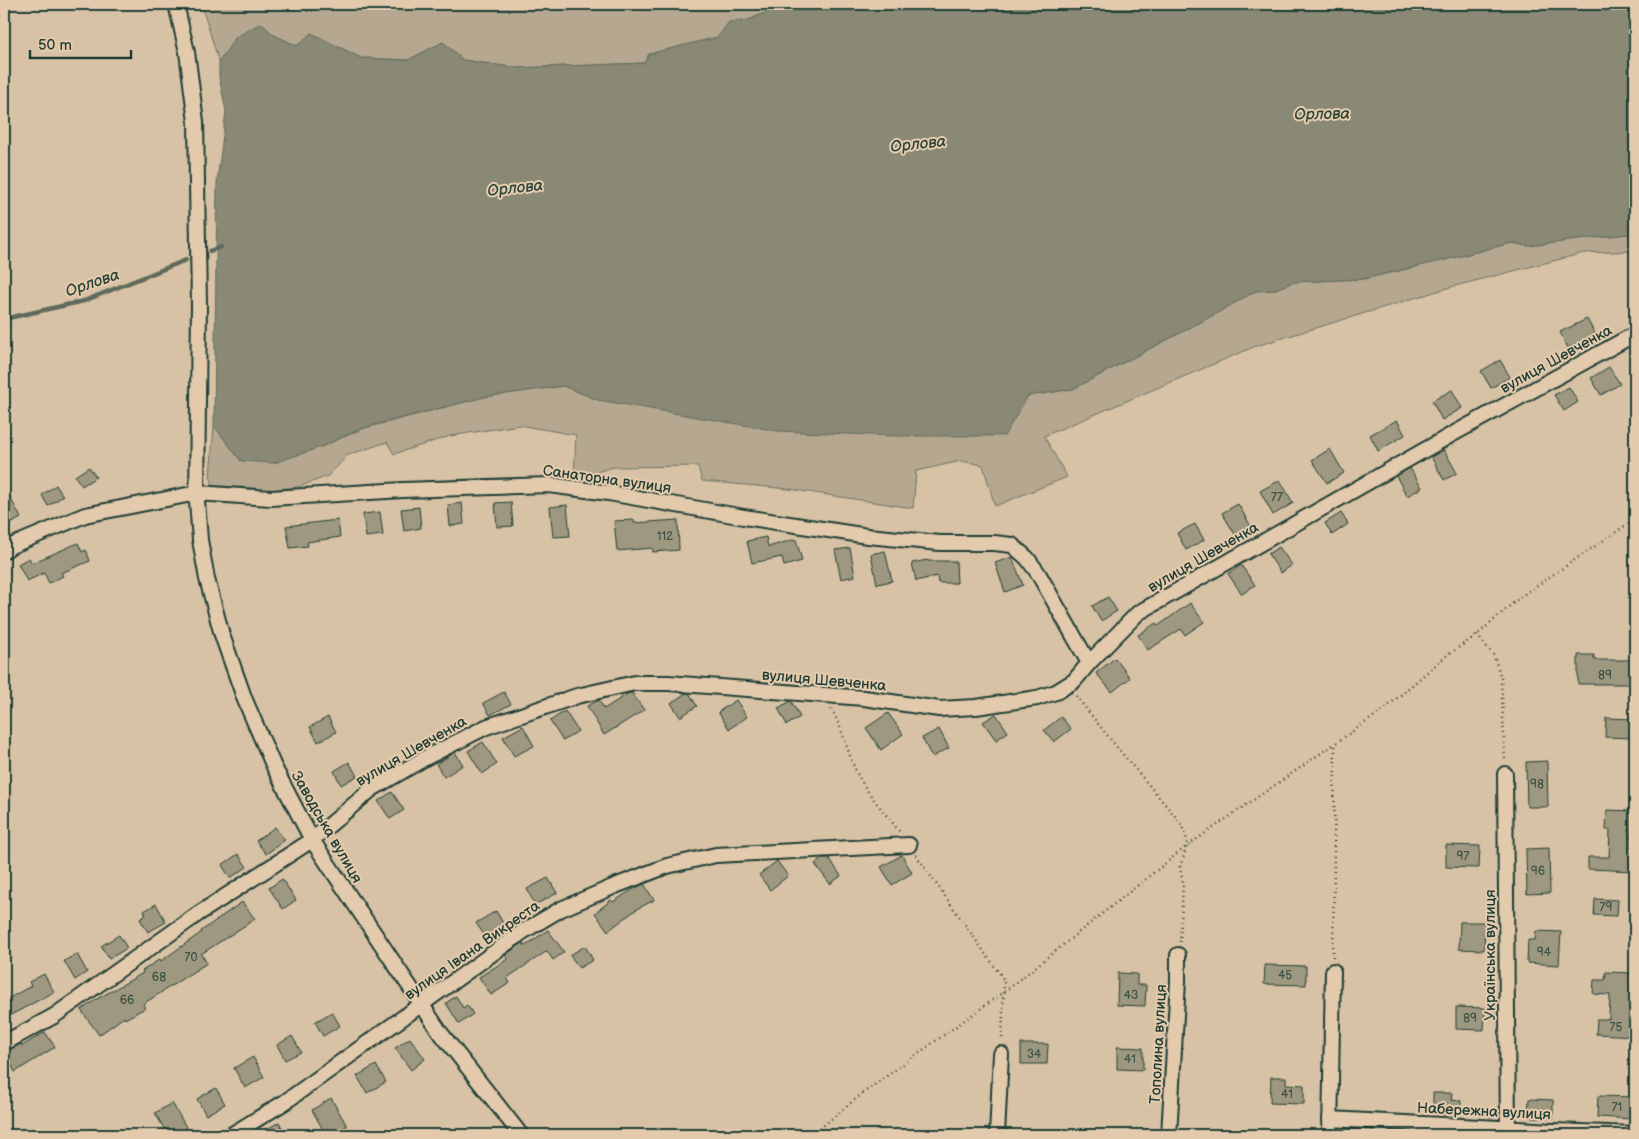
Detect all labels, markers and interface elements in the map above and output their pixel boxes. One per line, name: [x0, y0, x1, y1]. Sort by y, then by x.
scale bar: [30, 28, 131, 60]
text: 50 m: [38, 36, 72, 55]
water label: Орлова: [1294, 105, 1350, 124]
water label: Орлова: [889, 132, 947, 157]
water label: Орлова: [486, 176, 544, 201]
water label: Орлова: [63, 265, 122, 301]
street label: вулиця Шевченка: [1497, 321, 1616, 398]
street label: Санаторна вулиця: [541, 461, 672, 498]
house number: 77: [1271, 490, 1283, 505]
street label: вулиця Шевченка: [1144, 518, 1262, 597]
house number: 112: [657, 529, 673, 544]
street label: вулиця Шевченка: [761, 666, 887, 695]
house number: 89: [1598, 668, 1612, 683]
street label: вулиця Шевченка: [352, 712, 470, 791]
street label: Заводська вулиця: [287, 768, 366, 887]
house number: 98: [1530, 777, 1544, 792]
house number: 97: [1457, 849, 1470, 864]
house number: 96: [1531, 864, 1545, 879]
street label: Українська вулиця: [1481, 889, 1500, 1021]
street label: вулиця Івана Викреста: [401, 896, 544, 1004]
house number: 79: [1600, 900, 1612, 915]
house number: 94: [1537, 945, 1552, 960]
house number: 70: [185, 950, 197, 965]
house number: 45: [1278, 968, 1292, 983]
house number: 68: [152, 970, 166, 985]
street label: Тополина вулиця: [1146, 984, 1171, 1104]
house number: 43: [1124, 988, 1138, 1003]
house number: 66: [120, 993, 134, 1008]
house number: 89: [1463, 1011, 1477, 1026]
house number: 75: [1610, 1020, 1623, 1035]
house number: 34: [1027, 1047, 1042, 1062]
house number: 41: [1124, 1052, 1136, 1067]
house number: 41: [1281, 1087, 1293, 1102]
street label: Набережна вулиця: [1417, 1099, 1551, 1124]
house number: 71: [1612, 1100, 1622, 1115]

